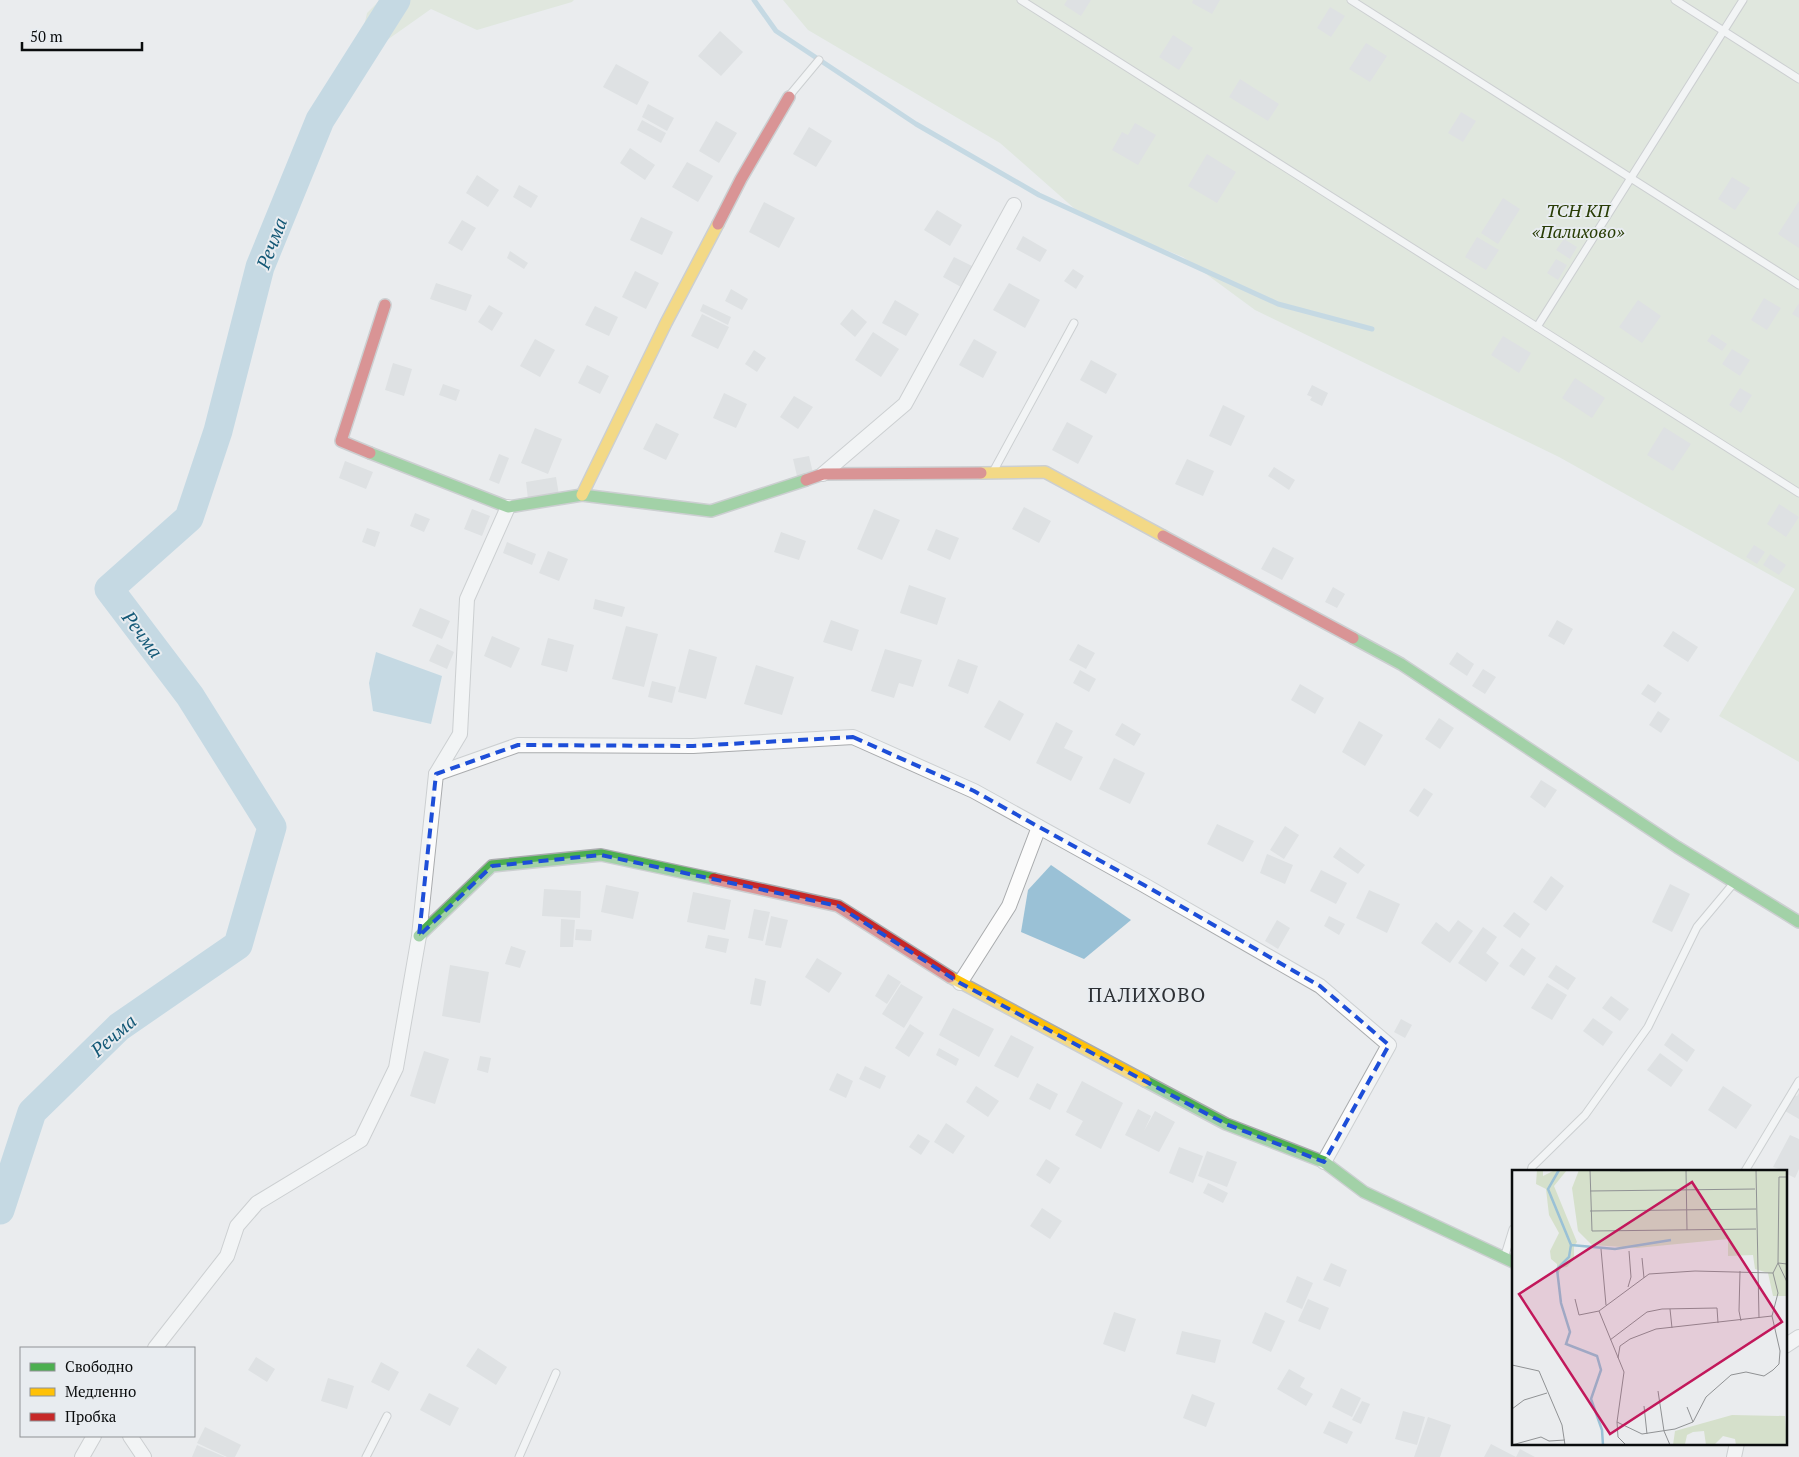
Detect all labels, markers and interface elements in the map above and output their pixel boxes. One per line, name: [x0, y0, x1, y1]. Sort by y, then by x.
scale bar: [22, 20, 142, 52]
text: 50 m: [30, 26, 63, 46]
park label: ТСН КП «Палихово»: [1531, 198, 1625, 243]
water label: Речма: [249, 214, 292, 273]
water label: Речма: [116, 605, 169, 663]
district label: ПАЛИХОВО: [1088, 981, 1206, 1008]
water label: Речма: [84, 1008, 141, 1062]
inset map: [1512, 1170, 1786, 1444]
legend: [20, 1347, 195, 1437]
text: Свободно: [65, 1356, 133, 1376]
text: Медленно: [65, 1381, 136, 1401]
text: Пробка: [65, 1406, 117, 1426]

